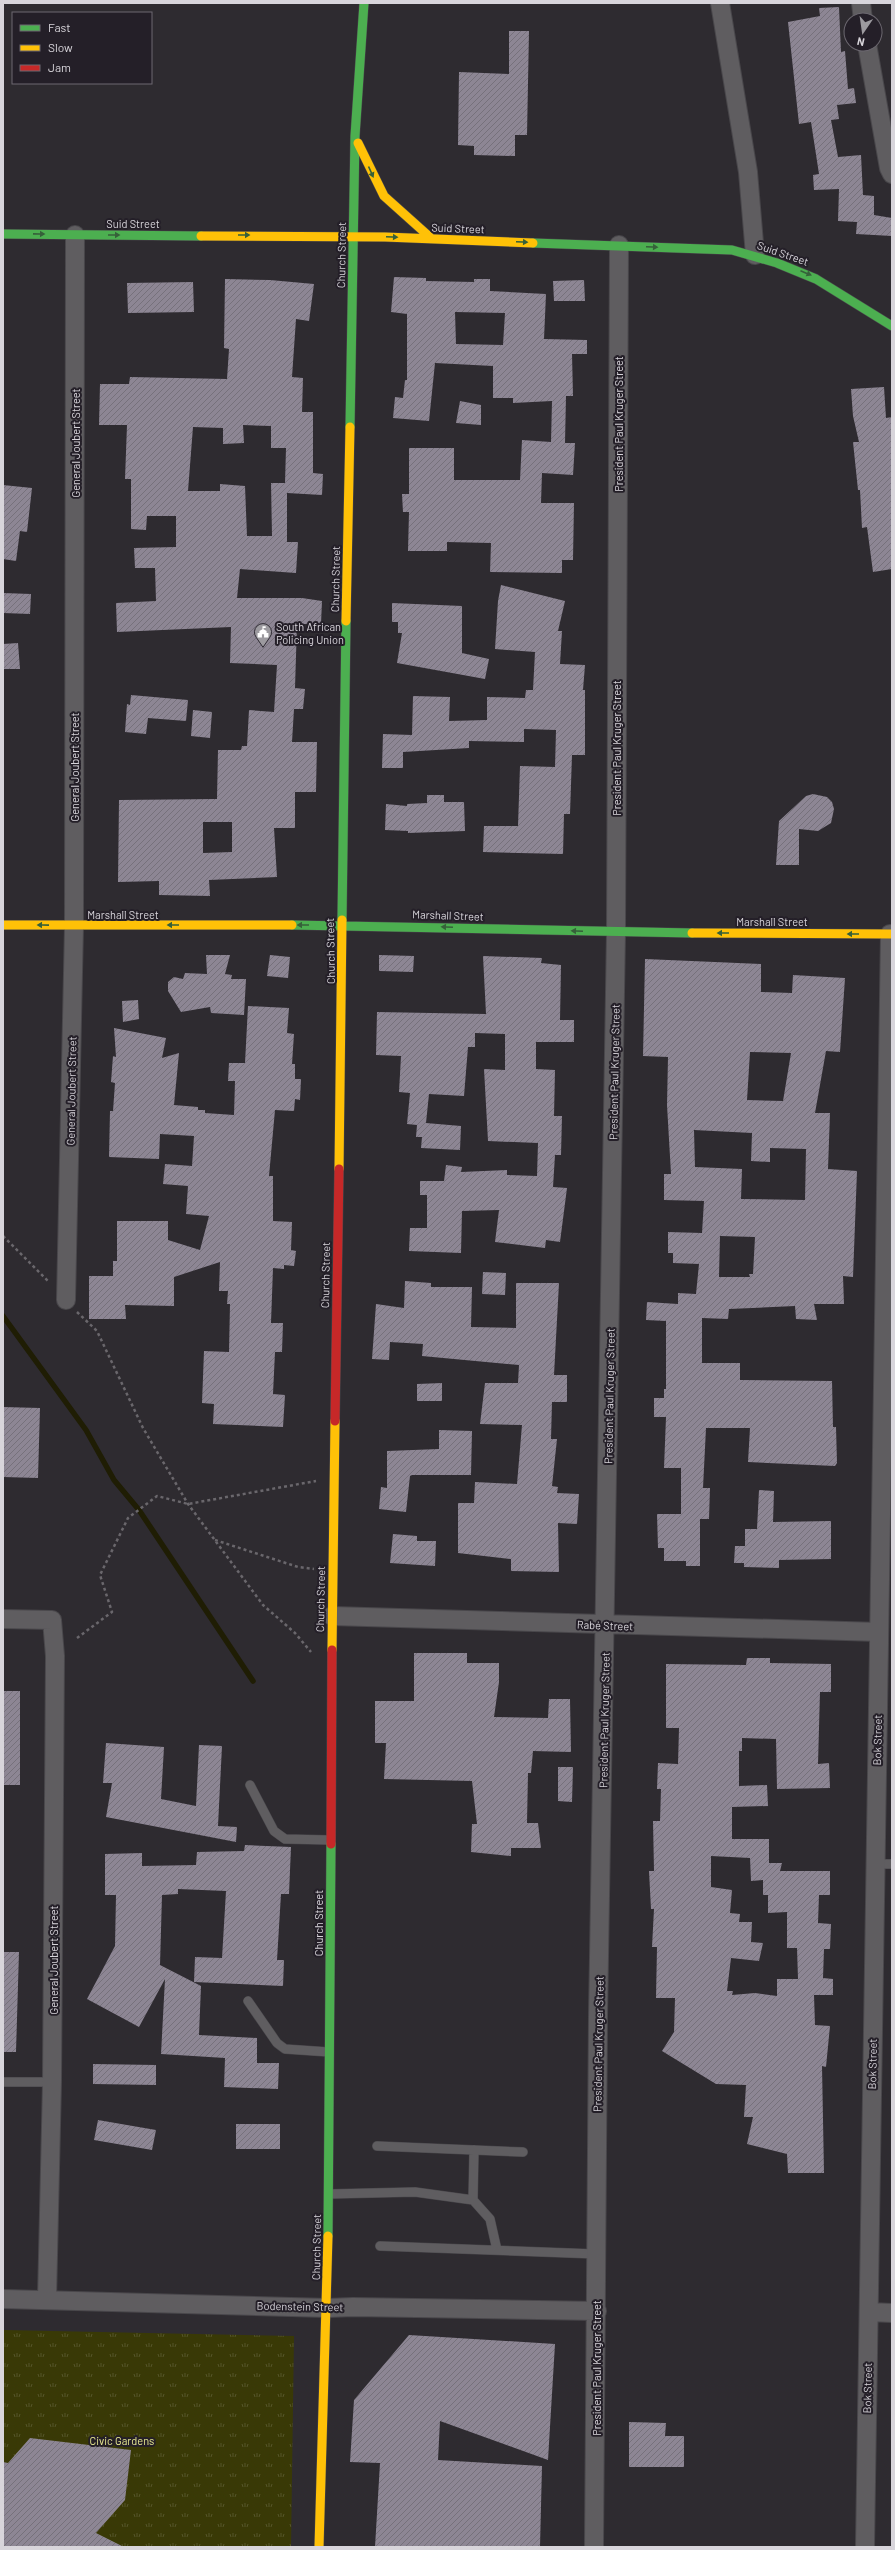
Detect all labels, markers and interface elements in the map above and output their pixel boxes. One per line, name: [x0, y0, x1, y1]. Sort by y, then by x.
legend: [12, 12, 152, 84]
north arrow: [843, 12, 883, 52]
text: Fast: [48, 20, 71, 34]
text: N: [856, 35, 866, 49]
text: Slow: [48, 40, 73, 54]
text: Jam: [48, 60, 71, 74]
one-way arrow: [368, 166, 374, 177]
street label: Suid Street: [106, 217, 160, 230]
street label: Suid Street: [431, 221, 485, 235]
street label: Church Street: [334, 222, 348, 288]
one-way arrow: [33, 231, 46, 237]
one-way arrow: [108, 232, 121, 238]
one-way arrow: [238, 232, 251, 238]
one-way arrow: [386, 234, 398, 241]
street label: Suid Street: [756, 238, 810, 268]
one-way arrow: [516, 239, 529, 245]
one-way arrow: [646, 243, 658, 250]
one-way arrow: [800, 270, 812, 276]
street label: President Paul Kruger Street: [612, 356, 625, 492]
street label: General Joubert Street: [69, 388, 82, 498]
street label: Church Street: [328, 546, 342, 612]
place label: South African Policing Union: [276, 620, 344, 646]
public building icon: South African Policing Union: [253, 622, 273, 647]
street label: President Paul Kruger Street: [610, 680, 623, 816]
street label: General Joubert Street: [68, 712, 81, 822]
street label: Marshall Street: [412, 907, 484, 923]
street label: Marshall Street: [87, 908, 159, 921]
street label: Marshall Street: [736, 915, 808, 928]
street label: Church Street: [323, 918, 337, 984]
one-way arrow: [36, 922, 49, 928]
one-way arrow: [166, 922, 179, 928]
one-way arrow: [296, 922, 309, 928]
one-way arrow: [441, 924, 453, 931]
one-way arrow: [570, 928, 583, 934]
one-way arrow: [716, 930, 729, 936]
one-way arrow: [846, 931, 859, 937]
street label: President Paul Kruger Street: [606, 1004, 622, 1140]
street label: General Joubert Street: [64, 1036, 78, 1146]
street label: Church Street: [318, 1242, 332, 1308]
street label: President Paul Kruger Street: [601, 1328, 617, 1464]
street label: Church Street: [313, 1566, 327, 1632]
street label: Rabé Street: [577, 1618, 633, 1632]
street label: President Paul Kruger Street: [596, 1652, 612, 1788]
street label: Bok Street: [870, 1715, 884, 1765]
street label: Church Street: [312, 1890, 325, 1956]
street label: General Joubert Street: [47, 1905, 60, 2015]
street label: President Paul Kruger Street: [590, 1976, 606, 2112]
street label: Bok Street: [865, 2039, 879, 2089]
street label: Church Street: [309, 2214, 323, 2280]
street label: Bodenstein Street: [257, 2299, 343, 2313]
street label: President Paul Kruger Street: [590, 2300, 603, 2436]
street label: Bok Street: [860, 2363, 874, 2413]
park label: Civic Gardens: [90, 2434, 154, 2447]

